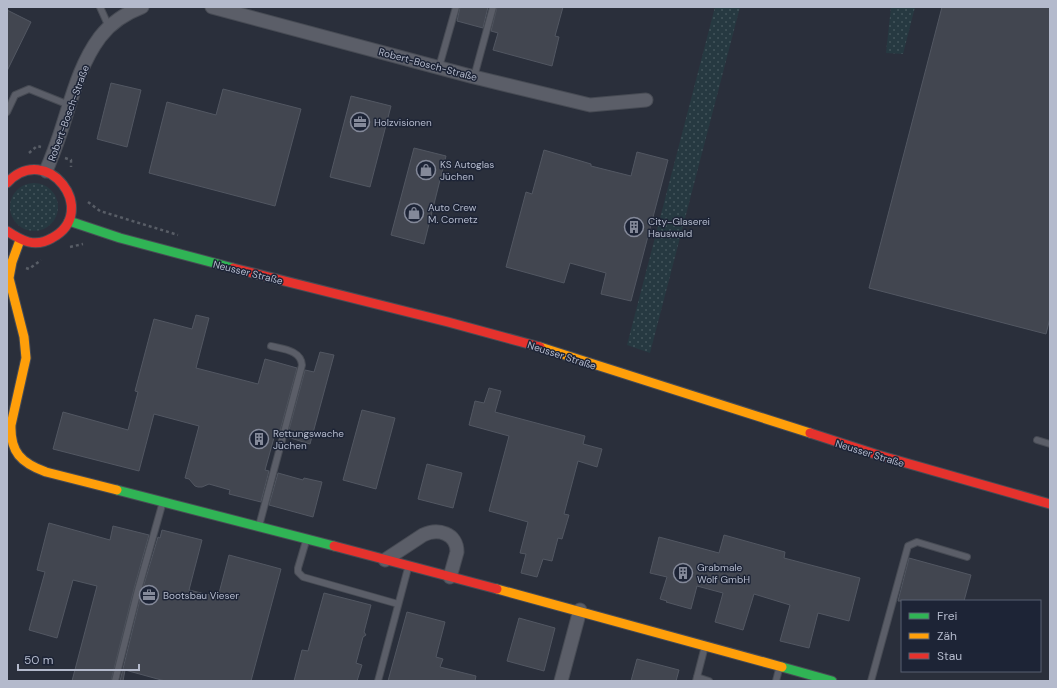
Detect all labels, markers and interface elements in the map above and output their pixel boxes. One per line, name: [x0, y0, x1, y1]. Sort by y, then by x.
street label: Robert-Bosch-Straße: [377, 45, 479, 84]
street label: Robert-Bosch-Straße: [45, 63, 92, 163]
office icon: Holzvisionen: [349, 111, 371, 133]
place label: Holzvisionen: [374, 116, 432, 129]
place label: KS Autoglas Jüchen: [440, 158, 494, 183]
shop icon: KS Autoglas Jüchen: [415, 159, 437, 181]
place label: Auto Crew M. Cornetz: [428, 201, 478, 226]
shop icon: Auto Crew M. Cornetz: [403, 202, 425, 224]
place label: City-Glaserei Hauswald: [648, 215, 710, 240]
building icon: City-Glaserei Hauswald: [623, 216, 645, 238]
street label: Neusser Straße: [212, 258, 284, 288]
street label: Neusser Straße: [526, 338, 598, 373]
place label: Rettungswache Jüchen: [273, 427, 344, 452]
building icon: Rettungswache Jüchen: [248, 428, 270, 450]
street label: Neusser Straße: [834, 437, 906, 470]
place label: Grabmale Wolf GmbH: [697, 561, 750, 586]
building icon: Grabmale Wolf GmbH: [672, 562, 694, 584]
office icon: Bootsbau Vieser: [138, 584, 160, 606]
place label: Bootsbau Vieser: [163, 589, 239, 602]
legend: [901, 600, 1041, 672]
text: Frei: [937, 608, 957, 624]
text: Zäh: [937, 628, 957, 644]
scale bar: [18, 646, 139, 672]
text: Stau: [937, 648, 962, 664]
text: 50 m: [24, 652, 53, 668]

